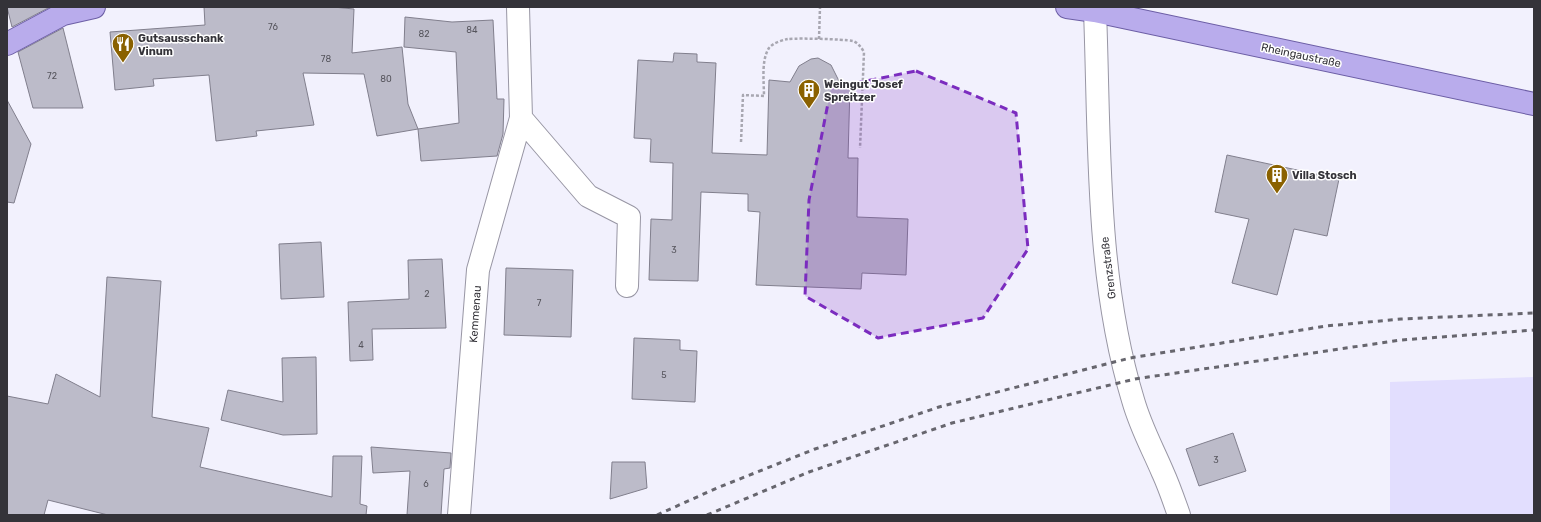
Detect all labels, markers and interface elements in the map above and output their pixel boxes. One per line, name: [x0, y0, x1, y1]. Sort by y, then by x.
house number: 76: [268, 22, 278, 32]
house number: 84: [466, 25, 478, 35]
house number: 82: [418, 29, 430, 39]
restaurant icon: Gutsausschank Vinum: [110, 31, 136, 64]
place label: Gutsausschank Vinum: [138, 32, 224, 58]
street label: Rheingaustraße: [1260, 41, 1342, 70]
house number: 78: [321, 54, 331, 64]
house number: 72: [47, 71, 57, 81]
house number: 80: [380, 74, 392, 84]
building icon: Weingut Josef Spreitzer: [796, 77, 822, 110]
place label: Weingut Josef Spreitzer: [824, 78, 903, 104]
building icon: Villa Stosch: [1264, 162, 1290, 195]
place label: Villa Stosch: [1292, 169, 1357, 182]
street label: Grenzstraße: [1098, 236, 1119, 300]
house number: 3: [671, 245, 677, 255]
street label: Kemmenau: [467, 285, 484, 343]
house number: 2: [424, 289, 430, 299]
house number: 7: [537, 298, 542, 308]
house number: 4: [358, 340, 364, 350]
house number: 5: [661, 370, 667, 380]
house number: 3: [1213, 455, 1219, 465]
house number: 6: [423, 479, 429, 489]

